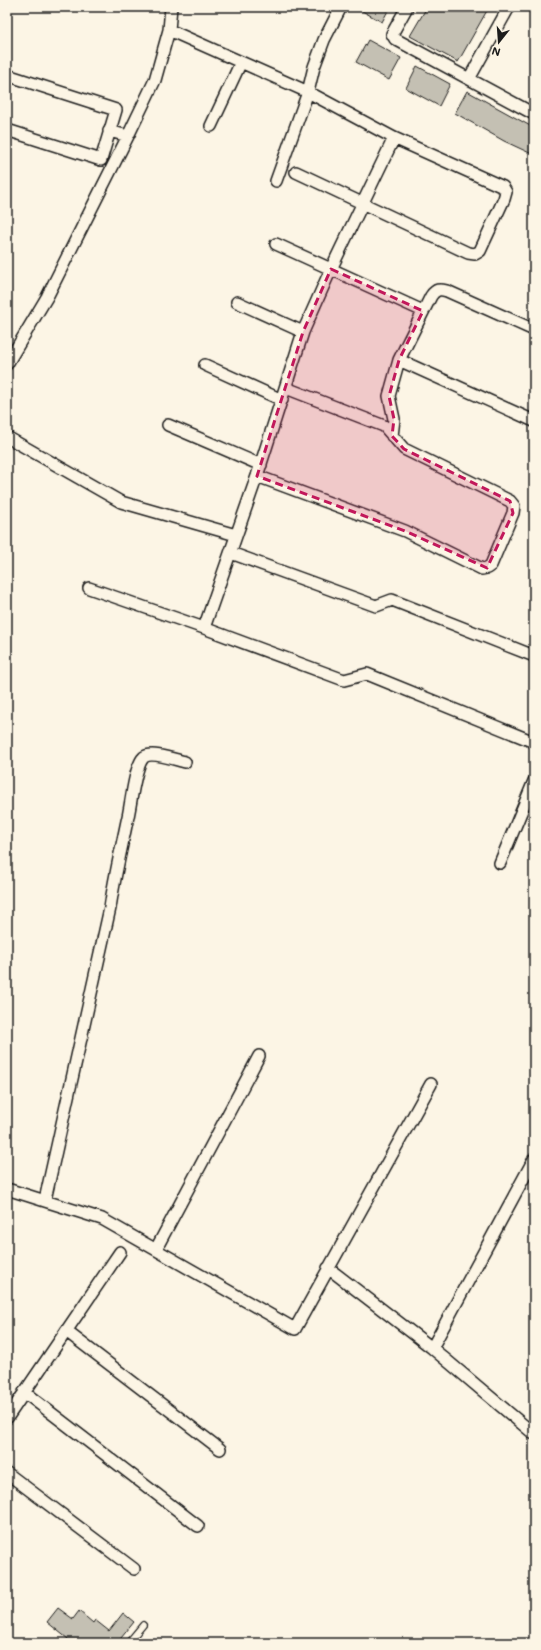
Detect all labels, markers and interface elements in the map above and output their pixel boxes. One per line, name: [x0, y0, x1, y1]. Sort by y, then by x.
north arrow: [479, 22, 519, 62]
text: N: [490, 44, 502, 60]

